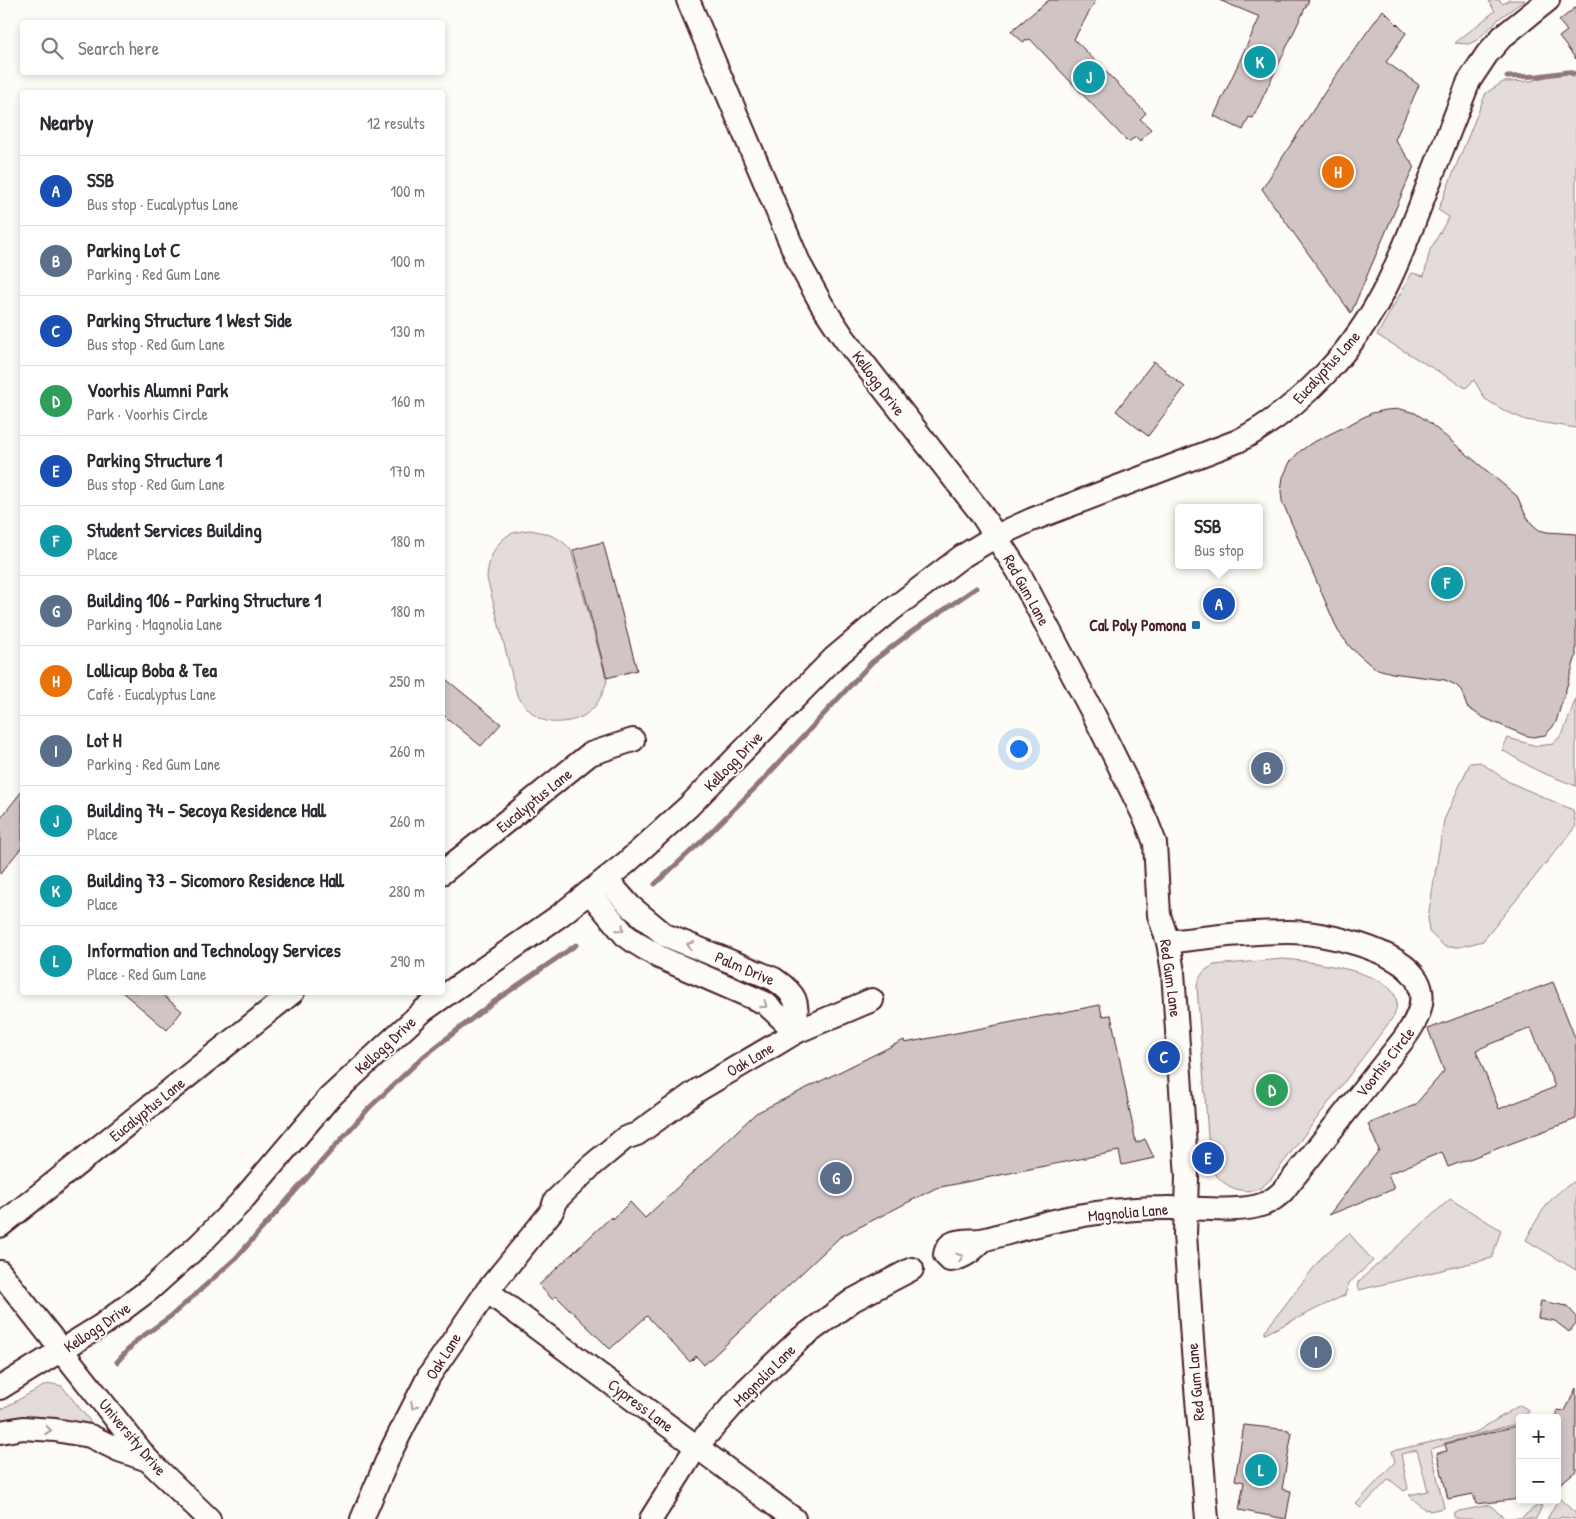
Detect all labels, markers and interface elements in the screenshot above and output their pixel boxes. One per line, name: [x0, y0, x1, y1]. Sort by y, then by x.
search box: [20, 20, 445, 75]
icon: search: [38, 34, 66, 62]
text: Search here: [78, 35, 159, 61]
pin: K: [1244, 43, 1276, 81]
pin: J: [1073, 58, 1105, 96]
text: Nearby: [40, 108, 93, 137]
text: 12 results: [367, 112, 425, 134]
pin: H: [1322, 153, 1354, 191]
text: SSB: [87, 167, 114, 193]
text: A: [52, 180, 60, 202]
text: 100 m: [390, 180, 425, 202]
text: Bus stop · Eucalyptus Lane: [87, 193, 238, 215]
text: Parking Lot C: [87, 237, 181, 263]
text: B: [52, 250, 60, 272]
text: 100 m: [390, 250, 425, 272]
text: Parking · Red Gum Lane: [87, 263, 220, 285]
text: Parking Structure 1 West Side: [87, 307, 292, 333]
text: C: [52, 320, 60, 342]
text: 130 m: [390, 320, 425, 342]
street label: Eucalyptus Lane: [1287, 325, 1365, 408]
text: Bus stop · Red Gum Lane: [87, 333, 225, 355]
street label: Kellogg Drive: [847, 346, 911, 421]
text: Voorhis Alumni Park: [87, 377, 228, 403]
text: D: [52, 390, 60, 412]
text: 160 m: [391, 390, 425, 412]
text: Park · Voorhis Circle: [87, 403, 208, 425]
text: Parking Structure 1: [87, 447, 222, 473]
text: E: [52, 460, 60, 482]
text: 170 m: [390, 460, 425, 482]
text: Bus stop · Red Gum Lane: [87, 473, 225, 495]
popup: [1175, 504, 1263, 569]
text: SSB: [1194, 513, 1221, 539]
text: Student Services Building: [87, 517, 262, 543]
text: F: [53, 530, 59, 552]
text: 180 m: [391, 530, 425, 552]
text: Bus stop: [1194, 539, 1244, 561]
text: Place: [87, 543, 118, 565]
street label: Red Gum Lane: [998, 551, 1056, 630]
pin: F: [1431, 564, 1463, 602]
pin: A: [1203, 585, 1235, 623]
text: Building 106 - Parking Structure 1: [87, 587, 321, 613]
text: G: [52, 600, 60, 622]
text: 180 m: [391, 600, 425, 622]
text: Parking · Magnolia Lane: [87, 613, 222, 635]
place label: Cal Poly Pomona: [1089, 614, 1187, 637]
marker: Cal Poly Pomona: [1190, 619, 1202, 631]
text: Lollicup Boba & Tea: [87, 657, 217, 683]
text: H: [52, 670, 60, 692]
text: 250 m: [389, 670, 425, 692]
text: Café · Eucalyptus Lane: [87, 683, 216, 705]
street label: Kellogg Drive: [699, 726, 768, 796]
text: Lot H: [87, 727, 122, 753]
your location: [1006, 736, 1032, 762]
text: I: [54, 740, 58, 762]
text: 260 m: [389, 740, 425, 762]
pin: B: [1251, 749, 1283, 787]
text: Parking · Red Gum Lane: [87, 753, 220, 775]
street label: Eucalyptus Lane: [492, 762, 577, 837]
text: Building 74 - Secoya Residence Hall: [87, 797, 326, 823]
text: J: [53, 810, 59, 832]
text: 260 m: [389, 810, 425, 832]
text: Place: [87, 823, 118, 845]
text: Building 73 - Sicomoro Residence Hall: [87, 867, 344, 893]
text: K: [52, 880, 60, 902]
text: 280 m: [389, 880, 425, 902]
text: Place: [87, 893, 118, 915]
one-way arrow: [615, 924, 624, 933]
text: Information and Technology Services: [87, 937, 341, 963]
street label: Red Gum Lane: [1155, 938, 1187, 1019]
one-way arrow: [686, 941, 695, 952]
street label: Palm Drive: [712, 946, 779, 991]
text: L: [53, 950, 59, 972]
text: 290 m: [390, 950, 425, 972]
text: Place · Red Gum Lane: [87, 963, 206, 985]
one-way arrow: [759, 998, 768, 1008]
street label: Kellogg Drive: [350, 1011, 421, 1079]
street label: Voorhis Circle: [1351, 1022, 1420, 1102]
street label: Oak Lane: [722, 1036, 778, 1082]
pin: C: [1148, 1038, 1180, 1076]
street label: Eucalyptus Lane: [105, 1071, 190, 1146]
pin: D: [1256, 1071, 1288, 1109]
pin: E: [1192, 1139, 1224, 1177]
pin: G: [820, 1159, 852, 1197]
street label: Magnolia Lane: [1087, 1197, 1170, 1226]
one-way arrow: [955, 1252, 964, 1262]
street label: Kellogg Drive: [59, 1296, 135, 1357]
street label: Oak Lane: [420, 1328, 466, 1384]
pin: I: [1300, 1333, 1332, 1371]
street label: Magnolia Lane: [728, 1338, 801, 1411]
street label: Red Gum Lane: [1181, 1342, 1209, 1422]
street label: Cypress Lane: [604, 1373, 679, 1437]
street label: University Drive: [94, 1394, 172, 1481]
one-way arrow: [410, 1400, 420, 1409]
map controls: [1516, 1414, 1561, 1504]
button: +: [1516, 1414, 1561, 1459]
one-way arrow: [45, 1424, 53, 1435]
pin: L: [1245, 1451, 1277, 1489]
button: −: [1516, 1459, 1561, 1504]

